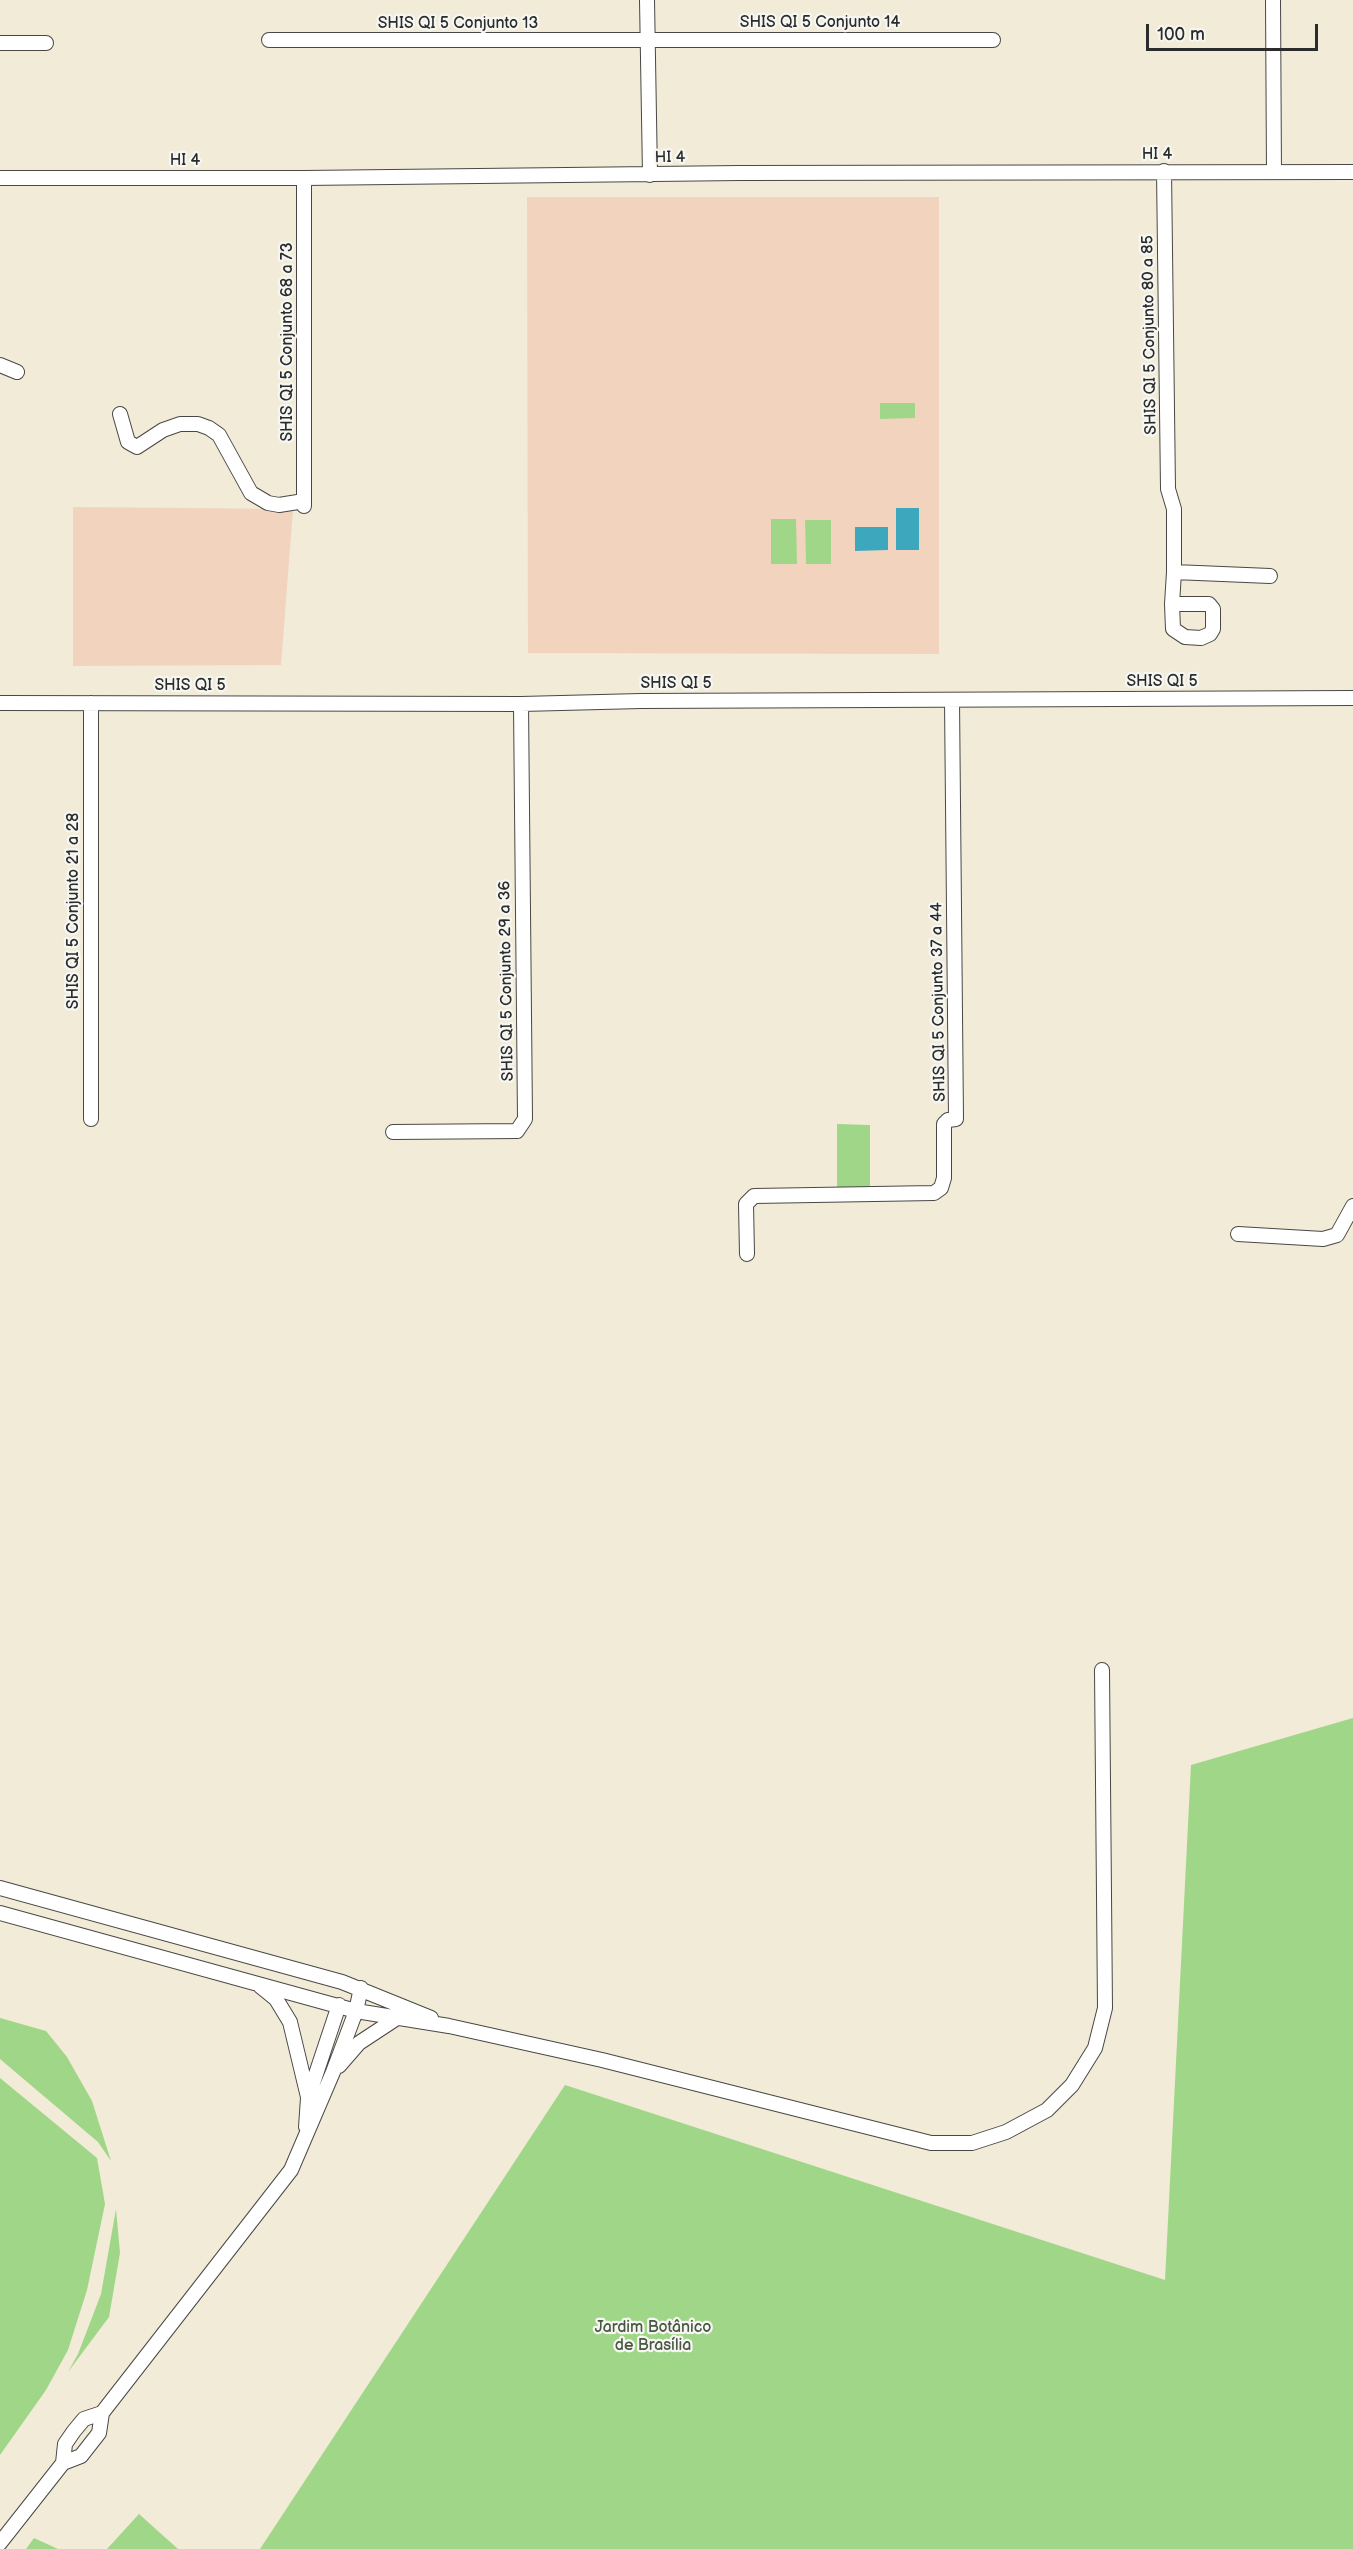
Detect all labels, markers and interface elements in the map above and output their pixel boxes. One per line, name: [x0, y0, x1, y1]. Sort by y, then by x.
scale bar: [1149, 12, 1322, 50]
street label: SHIS QI 5 Conjunto 14: [740, 13, 900, 33]
street label: SHIS QI 5 Conjunto 13: [378, 14, 538, 34]
text: 100 m: [1157, 24, 1205, 45]
street label: HI 4: [1142, 145, 1172, 165]
street label: HI 4: [654, 148, 686, 168]
street label: HI 4: [170, 151, 200, 171]
street label: SHIS QI 5 Conjunto 80 a 85: [1139, 235, 1161, 435]
street label: SHIS QI 5 Conjunto 68 a 73: [278, 242, 298, 442]
street label: SHIS QI 5: [1126, 672, 1198, 692]
street label: SHIS QI 5: [640, 674, 712, 694]
street label: SHIS QI 5: [154, 676, 226, 696]
street label: SHIS QI 5 Conjunto 21 a 28: [64, 813, 84, 1009]
street label: SHIS QI 5 Conjunto 29 a 36: [496, 881, 518, 1081]
street label: SHIS QI 5 Conjunto 37 a 44: [928, 902, 950, 1102]
park label: Jardim Botânico de Brasília: [595, 2318, 711, 2356]

